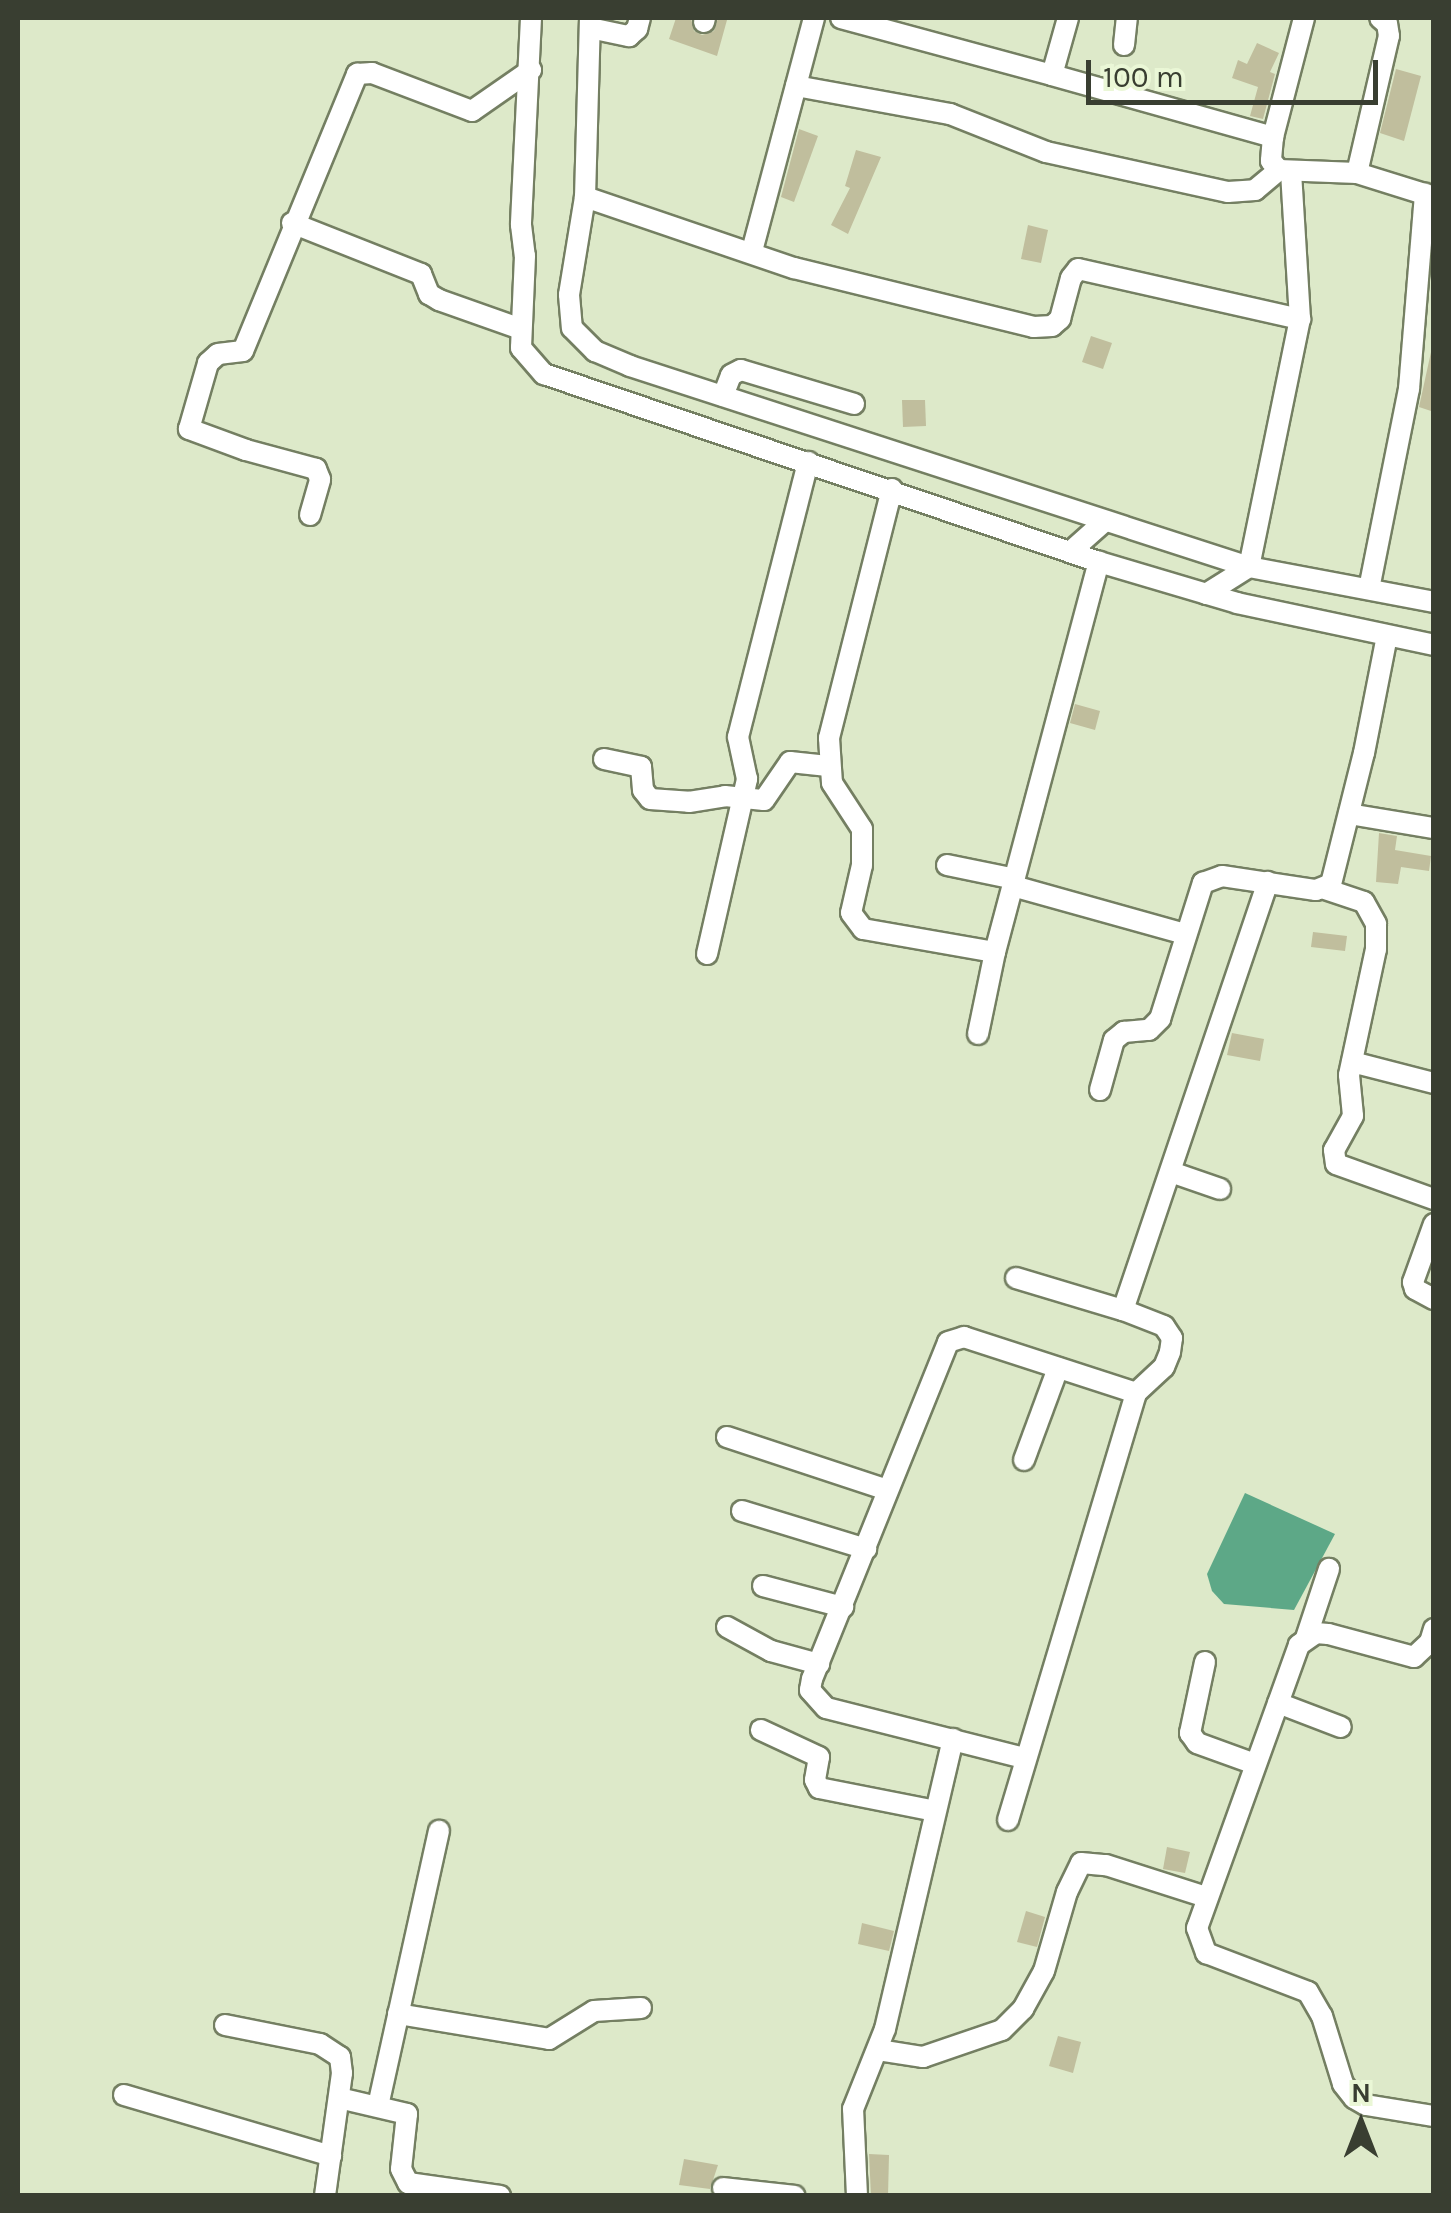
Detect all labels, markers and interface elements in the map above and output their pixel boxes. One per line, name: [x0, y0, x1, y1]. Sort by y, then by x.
scale bar: [1091, 40, 1384, 102]
text: 100 m: [1103, 59, 1184, 95]
north arrow: [1311, 2073, 1411, 2173]
text: N: [1351, 2076, 1371, 2109]

